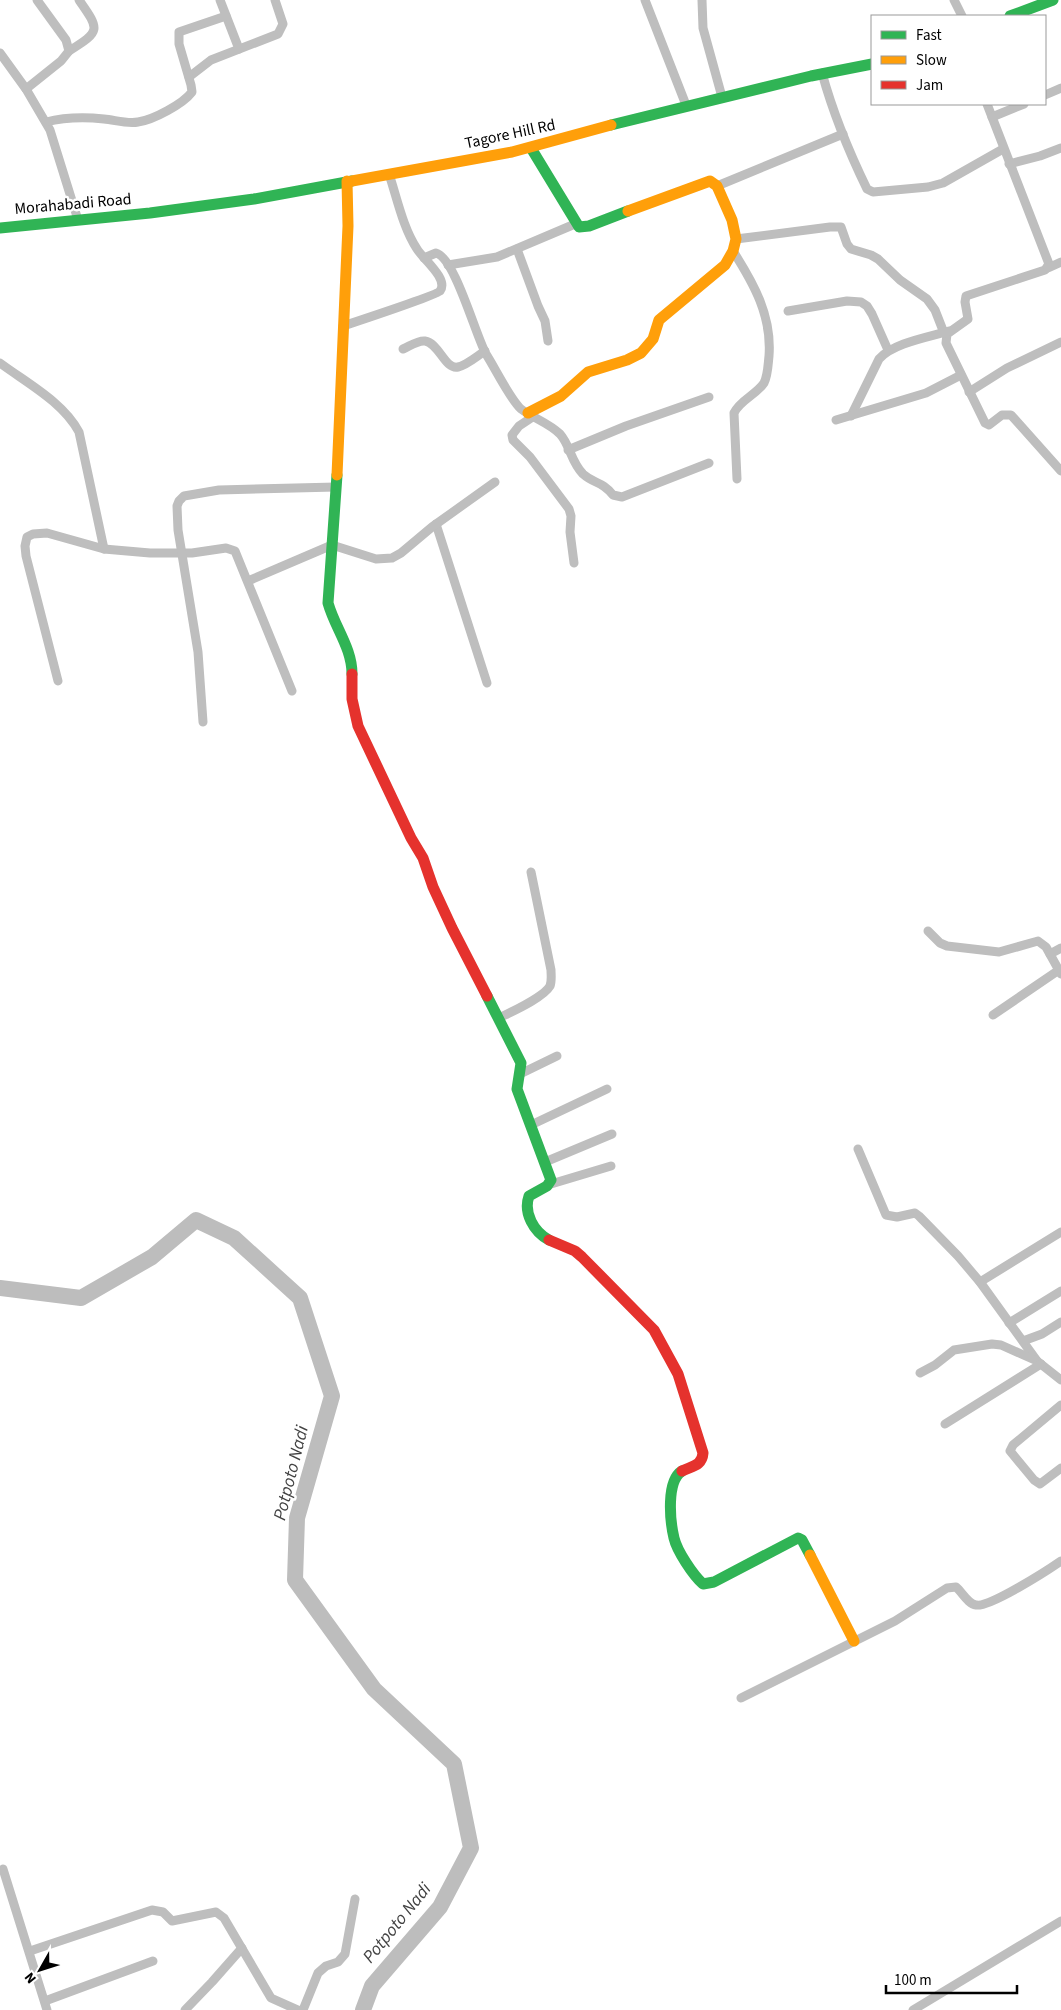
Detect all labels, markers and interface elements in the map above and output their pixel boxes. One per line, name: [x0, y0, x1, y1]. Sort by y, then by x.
legend: [871, 15, 1046, 105]
text: Fast: [916, 25, 942, 46]
text: Slow: [916, 50, 947, 71]
text: Jam: [916, 75, 943, 96]
street label: Tagore Hill Rd: [463, 114, 557, 154]
street label: Morahabadi Road: [14, 188, 132, 220]
water label: Potpoto Nadi: [267, 1422, 315, 1523]
water label: Potpoto Nadi: [357, 1877, 438, 1968]
north arrow: [15, 1945, 65, 1995]
scale bar: [886, 1962, 1017, 1994]
text: N: [20, 1968, 41, 1987]
text: 100 m: [894, 1970, 932, 1991]

